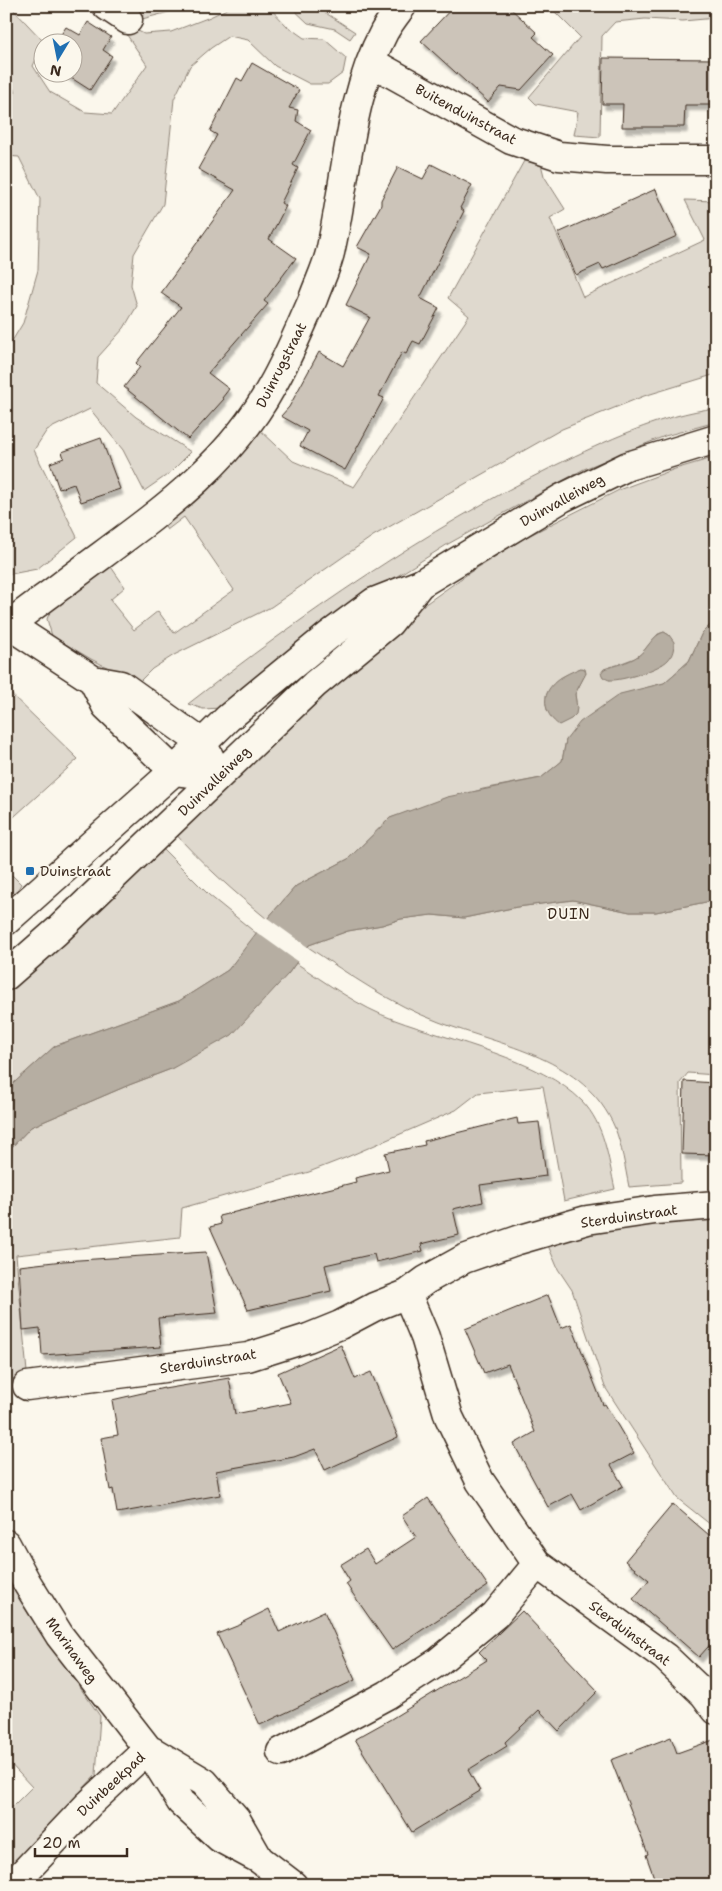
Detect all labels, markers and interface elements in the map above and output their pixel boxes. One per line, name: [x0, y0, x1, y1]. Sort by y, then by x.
north arrow: [32, 32, 82, 82]
text: N: [49, 61, 63, 81]
street label: Buitenduinstraat: [412, 80, 520, 148]
street label: Duinrugstraat: [252, 319, 310, 411]
street label: Duinvalleiweg: [517, 469, 607, 531]
street label: Duinvalleiweg: [174, 742, 254, 820]
place label: Duinstraat: [40, 862, 111, 880]
marker: Duinstraat: [24, 865, 36, 877]
district label: DUIN: [547, 904, 591, 924]
street label: Sterduinstraat: [579, 1200, 679, 1232]
street label: Sterduinstraat: [158, 1344, 258, 1378]
street label: Sterduinstraat: [586, 1596, 674, 1670]
street label: Marinaweg: [42, 1614, 102, 1686]
street label: Duinbeekpad: [73, 1748, 149, 1820]
scale bar: [35, 1826, 128, 1858]
text: 20 m: [42, 1833, 81, 1853]

